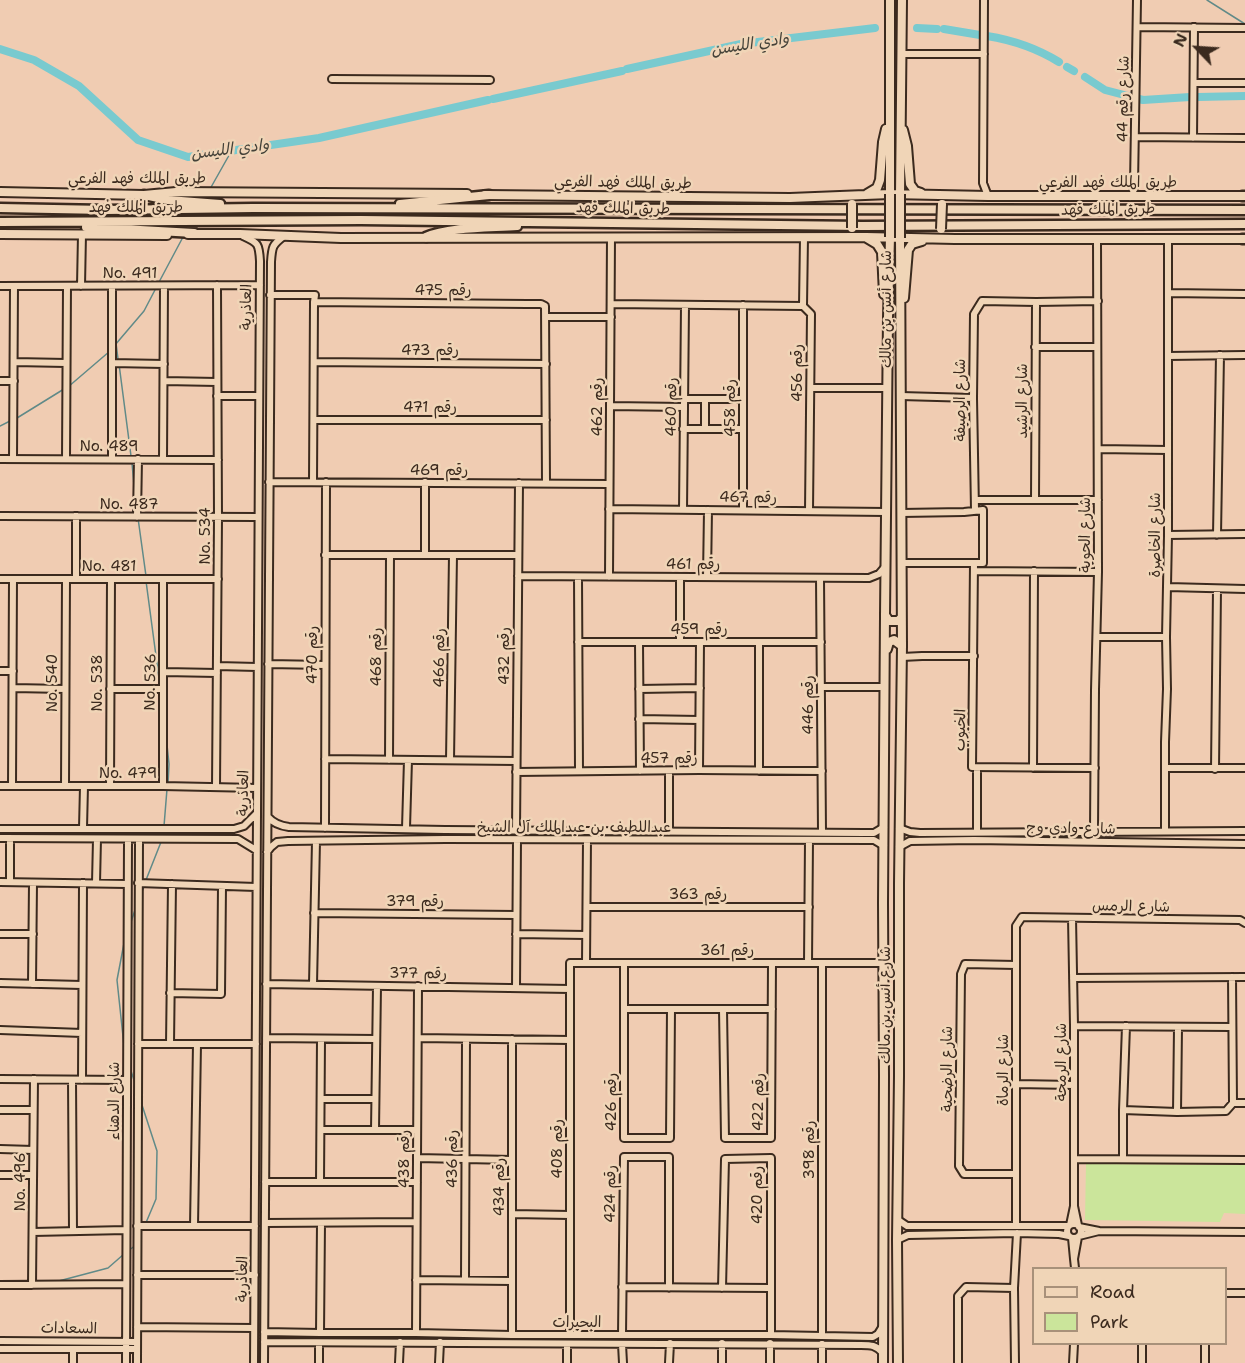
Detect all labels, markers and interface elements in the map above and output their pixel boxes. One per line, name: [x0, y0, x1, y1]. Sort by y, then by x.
north arrow: [1167, 18, 1227, 78]
water label: وادي الليسن: [710, 29, 790, 61]
text: N: [1168, 30, 1192, 50]
street label: شارع رقم 44: [1114, 56, 1134, 142]
water label: وادي الليسن: [190, 136, 270, 164]
street label: طريق الملك فهد الفرعي: [68, 170, 206, 188]
street label: طريق الملك فهد الفرعي: [554, 173, 692, 193]
street label: طريق الملك فهد الفرعي: [1039, 174, 1177, 192]
street label: طريق الملك فهد: [89, 199, 183, 217]
street label: طريق الملك فهد: [576, 199, 670, 219]
street label: طريق الملك فهد: [1061, 200, 1155, 220]
street label: شارع أنس بن مالك: [878, 250, 896, 368]
street label: No. 491: [103, 265, 157, 283]
street label: رقم 475: [414, 282, 472, 300]
street label: العاذرية: [238, 284, 256, 330]
street label: رقم 473: [401, 342, 459, 360]
street label: رقم 456: [789, 344, 807, 402]
street label: شارع الرصيفة: [952, 359, 970, 441]
street label: شارع الرشيد: [1014, 363, 1032, 439]
street label: رقم 460: [662, 377, 682, 437]
street label: رقم 462: [589, 378, 607, 436]
street label: رقم 458: [722, 379, 740, 437]
street label: رقم 471: [403, 399, 457, 417]
street label: No. 489: [79, 438, 139, 456]
street label: رقم 469: [410, 462, 468, 480]
street label: رقم 467: [719, 488, 777, 508]
street label: شارع الخاصرة: [1147, 492, 1165, 578]
street label: No. 487: [100, 496, 158, 514]
street label: شارع الحوية: [1077, 497, 1095, 573]
street label: No. 534: [197, 507, 215, 565]
street label: رقم 461: [666, 556, 720, 574]
street label: No. 481: [82, 558, 136, 576]
street label: رقم 459: [670, 621, 728, 639]
street label: رقم 470: [304, 626, 322, 684]
street label: رقم 468: [368, 627, 386, 687]
street label: رقم 432: [496, 627, 514, 685]
street label: رقم 466: [430, 628, 450, 688]
street label: No. 536: [141, 653, 161, 711]
street label: No. 540: [44, 654, 62, 712]
street label: No. 538: [89, 654, 107, 712]
street label: رقم 446: [800, 675, 818, 735]
street label: الخبوب: [952, 709, 970, 751]
street label: رقم 457: [640, 750, 698, 768]
street label: No. 479: [99, 765, 157, 783]
street label: العاذرية: [235, 770, 253, 816]
street label: عبداللطيف بن عبدالملك آل الشيخ: [477, 819, 671, 837]
street label: شارع وادي وج: [1026, 819, 1116, 839]
street label: رقم 363: [669, 886, 727, 904]
street label: رقم 379: [386, 893, 444, 911]
street label: شارع الرمس: [1092, 897, 1170, 917]
street label: رقم 361: [700, 942, 754, 960]
street label: شارع أنس بن مالك: [877, 946, 895, 1064]
street label: رقم 377: [389, 964, 447, 984]
street label: شارع الرمحة: [1053, 1023, 1071, 1101]
street label: شارع الرضحية: [939, 1026, 957, 1112]
street label: شارع الرماة: [995, 1034, 1013, 1106]
street label: شارع الدهناء: [106, 1062, 124, 1140]
street label: رقم 426: [603, 1073, 621, 1131]
street label: رقم 422: [749, 1073, 769, 1131]
street label: رقم 408: [549, 1119, 567, 1179]
street label: رقم 398: [801, 1121, 819, 1179]
street label: رقم 438: [396, 1130, 414, 1188]
street label: رقم 436: [444, 1130, 462, 1188]
street label: No. 496: [12, 1152, 30, 1212]
street label: رقم 434: [491, 1158, 509, 1216]
street label: رقم 424: [601, 1165, 621, 1223]
street label: رقم 420: [749, 1166, 767, 1224]
street label: العاذرية: [234, 1256, 252, 1302]
legend: [1032, 1267, 1227, 1345]
text: Road: [1090, 1280, 1135, 1304]
text: Park: [1090, 1310, 1129, 1334]
street label: البحيرات: [553, 1314, 601, 1332]
street label: السعادات: [41, 1320, 97, 1338]

